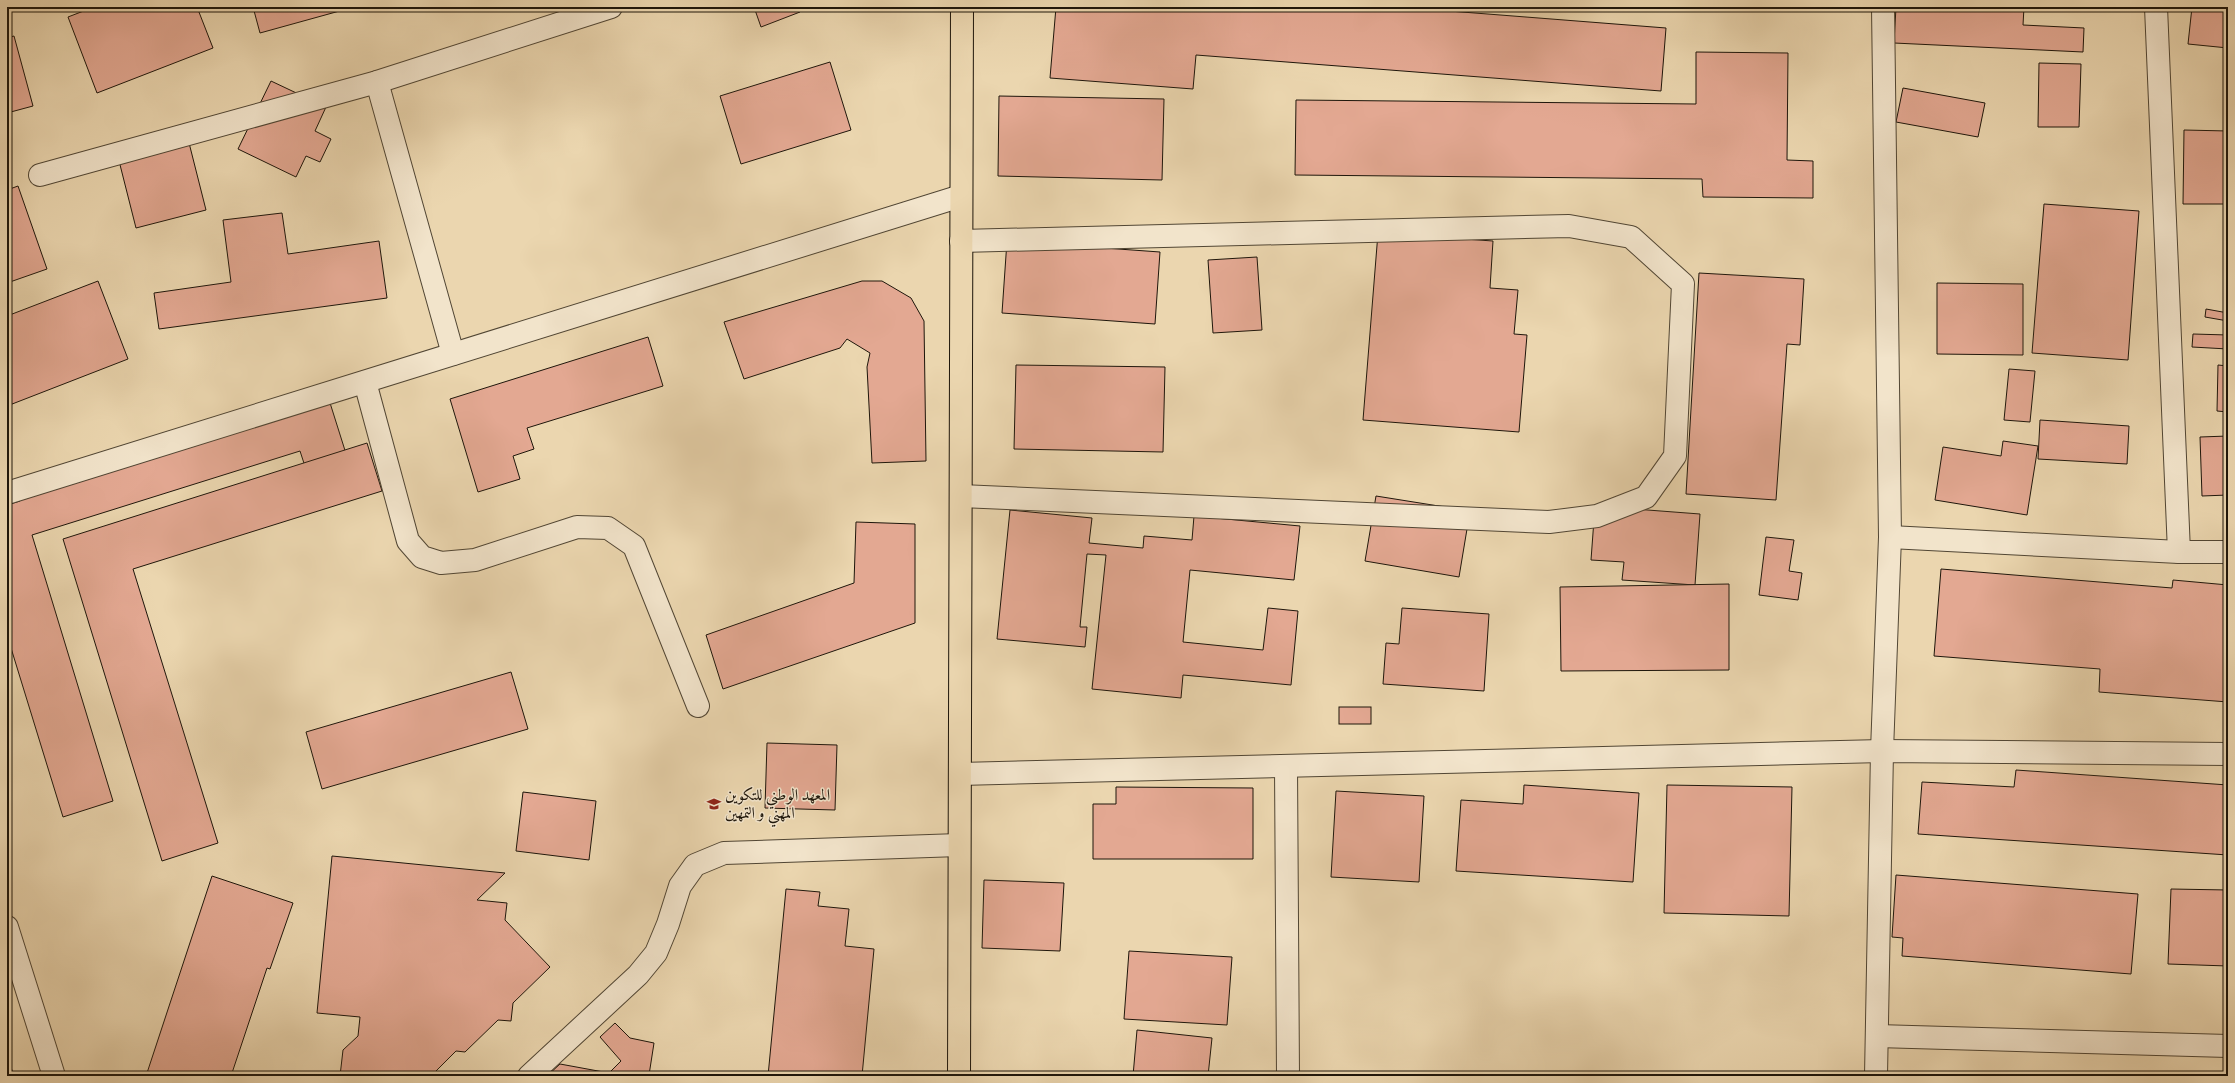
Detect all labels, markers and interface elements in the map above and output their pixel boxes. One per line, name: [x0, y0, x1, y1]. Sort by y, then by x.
place label: المعهد الوطني للتكوين المهني و التمهين: [725, 784, 830, 828]
school or university icon: المعهد الوطني للتكوين المهني و التمهين: [706, 796, 722, 812]

